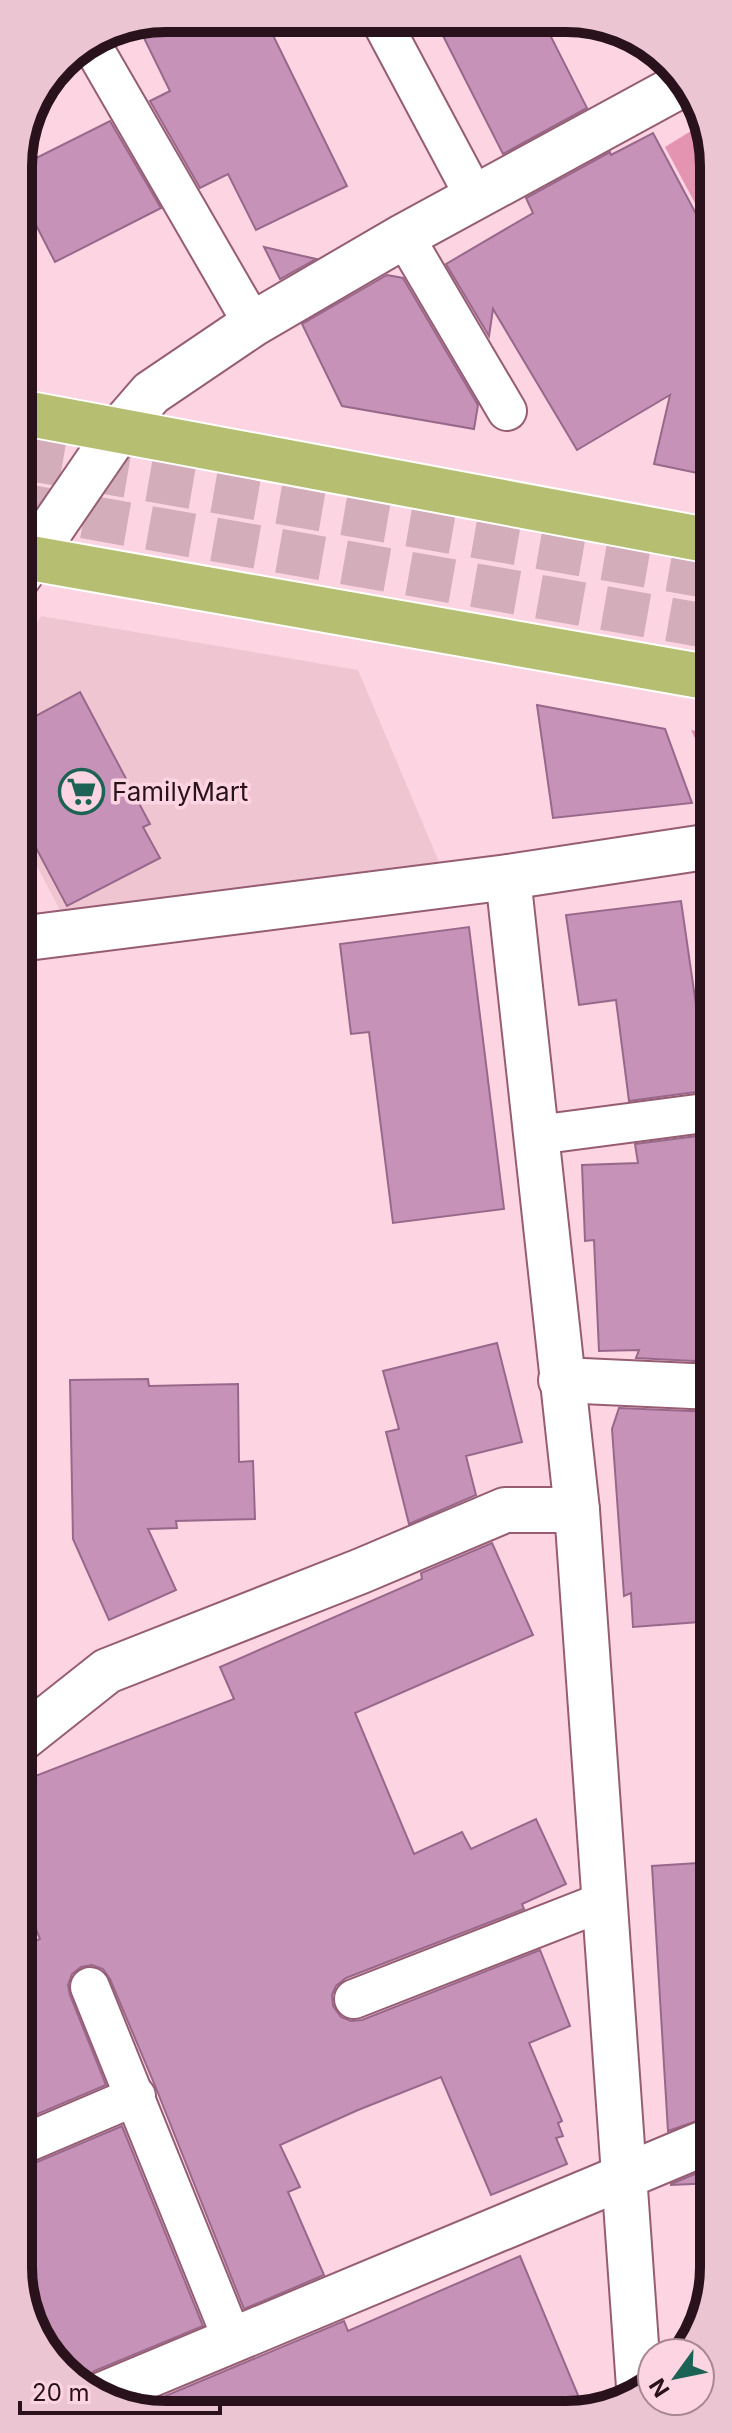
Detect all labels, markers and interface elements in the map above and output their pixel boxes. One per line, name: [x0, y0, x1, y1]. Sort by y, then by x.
supermarket icon: FamilyMart: [57, 767, 105, 815]
place label: FamilyMart: [112, 776, 248, 807]
north arrow: [636, 2337, 716, 2417]
scale bar: [20, 2365, 220, 2415]
text: N: [644, 2374, 675, 2402]
text: 20 m: [32, 2378, 90, 2407]

